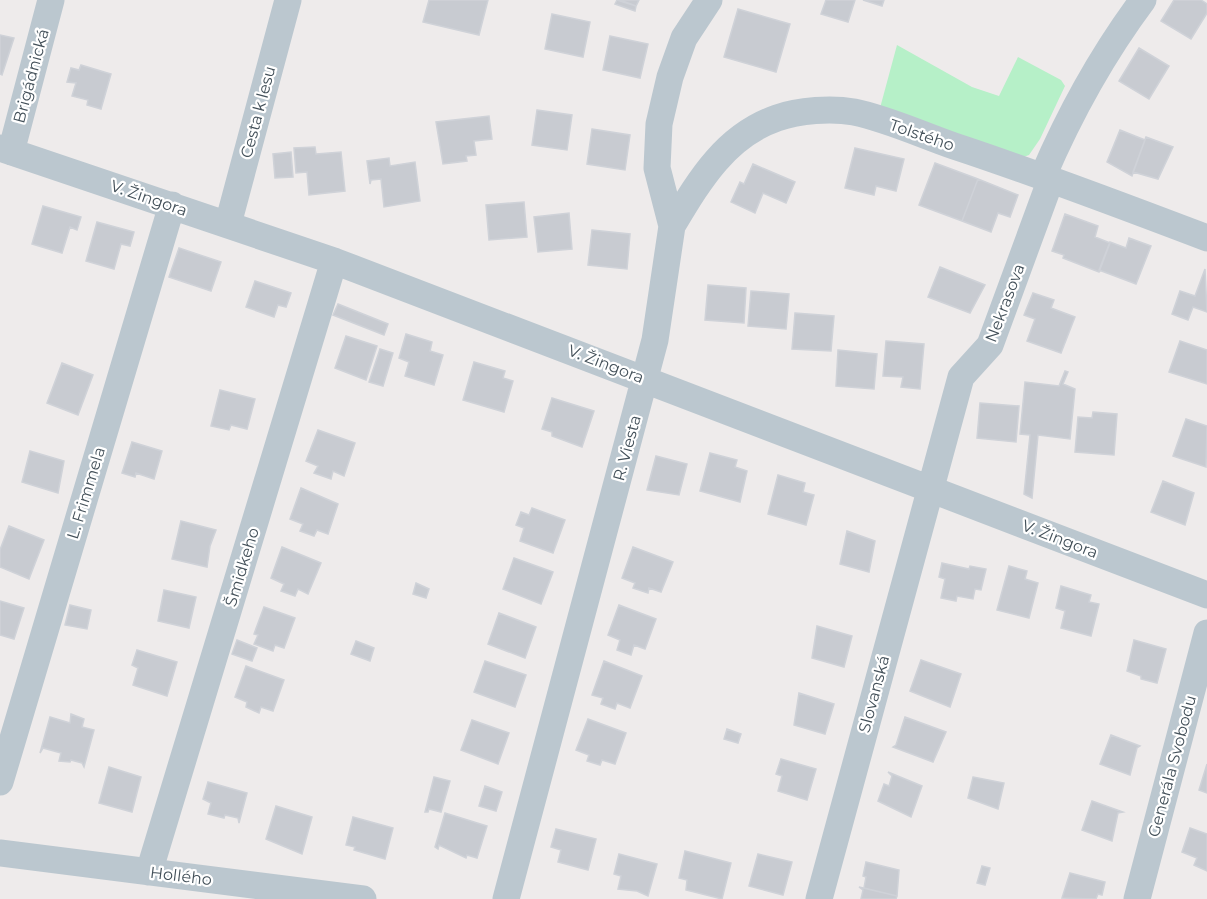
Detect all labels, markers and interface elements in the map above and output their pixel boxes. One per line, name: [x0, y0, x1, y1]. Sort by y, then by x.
street label: Brigádnická: [9, 27, 53, 125]
street label: Cesta k lesu: [237, 64, 279, 160]
street label: Tolstého: [887, 115, 957, 155]
street label: V. Žingora: [108, 176, 190, 220]
street label: Nekrasova: [981, 261, 1029, 345]
street label: V. Žingora: [565, 341, 647, 387]
street label: R. Viesta: [609, 413, 645, 483]
street label: L. Frimmela: [63, 445, 109, 541]
street label: V. Žingora: [1019, 516, 1101, 562]
street label: Šmidkeho: [221, 525, 263, 609]
street label: Slovanská: [855, 653, 893, 735]
street label: Generála Svobodu: [1144, 693, 1200, 839]
street label: Hollého: [149, 863, 213, 889]

